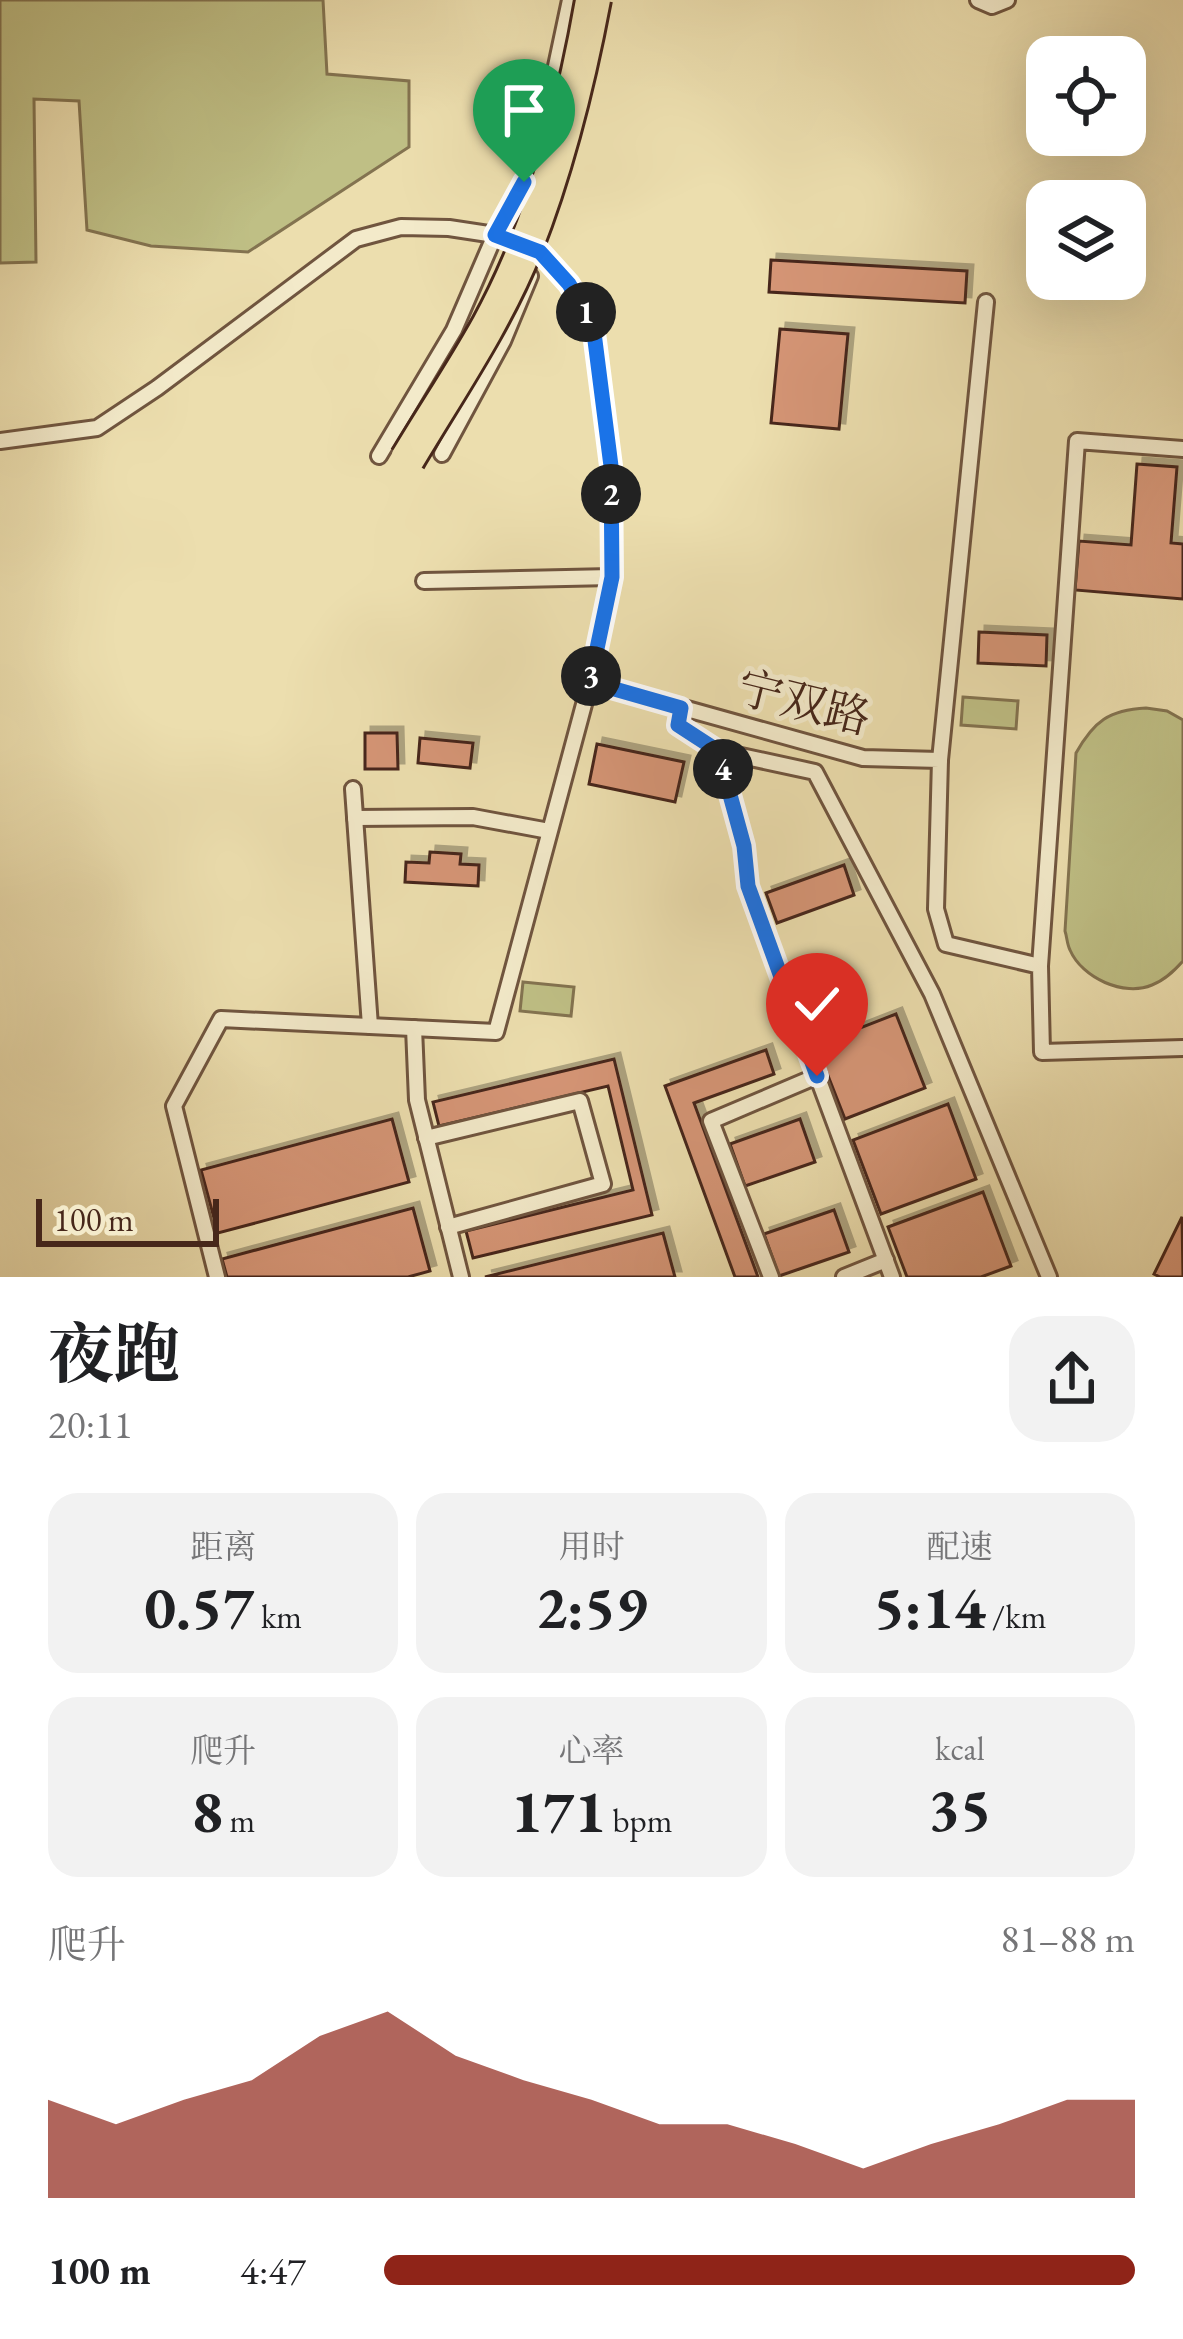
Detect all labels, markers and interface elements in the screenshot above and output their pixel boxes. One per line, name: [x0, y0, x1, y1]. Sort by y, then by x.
map controls: [1026, 36, 1146, 300]
button: locate: [1026, 36, 1146, 156]
pin: [473, 59, 575, 182]
icon: arrive: [491, 77, 557, 143]
button: layers: [1026, 180, 1146, 300]
pin: 1: [556, 282, 616, 342]
text: 1: [577, 290, 595, 333]
pin: 2: [581, 464, 641, 524]
text: 2: [602, 472, 620, 515]
pin: 3: [561, 646, 621, 706]
text: 3: [582, 654, 600, 697]
street label: 宁双路: [731, 658, 877, 746]
pin: 4: [693, 739, 753, 799]
text: 4: [714, 747, 732, 790]
pin: [766, 953, 868, 1076]
icon: check: [784, 971, 850, 1037]
scale bar: [36, 1193, 219, 1246]
text: 100 m: [54, 1198, 134, 1241]
text: 夜跑: [48, 1311, 180, 1397]
button: share: [1009, 1316, 1135, 1442]
text: 20:11: [48, 1399, 133, 1450]
text: 距离: [190, 1525, 256, 1568]
text: 用时: [558, 1525, 624, 1568]
text: 配速: [927, 1525, 993, 1568]
text: 0.57: [144, 1568, 254, 1646]
text: 2:59: [535, 1568, 648, 1646]
text: 5:14: [873, 1568, 985, 1646]
text: km: [254, 1595, 302, 1638]
text: /km: [985, 1595, 1046, 1638]
text: kcal: [935, 1727, 985, 1770]
text: 爬升: [190, 1729, 256, 1772]
text: 心率: [558, 1729, 624, 1772]
text: 35: [928, 1770, 992, 1848]
text: 8: [191, 1772, 223, 1850]
text: 171: [511, 1772, 606, 1850]
text: m: [223, 1799, 255, 1842]
text: bpm: [606, 1799, 672, 1842]
text: 81–88 m: [1001, 1913, 1135, 1964]
text: 爬升: [48, 1919, 126, 1970]
text: 100 m: [48, 2245, 151, 2296]
text: 4:47: [240, 2245, 306, 2296]

